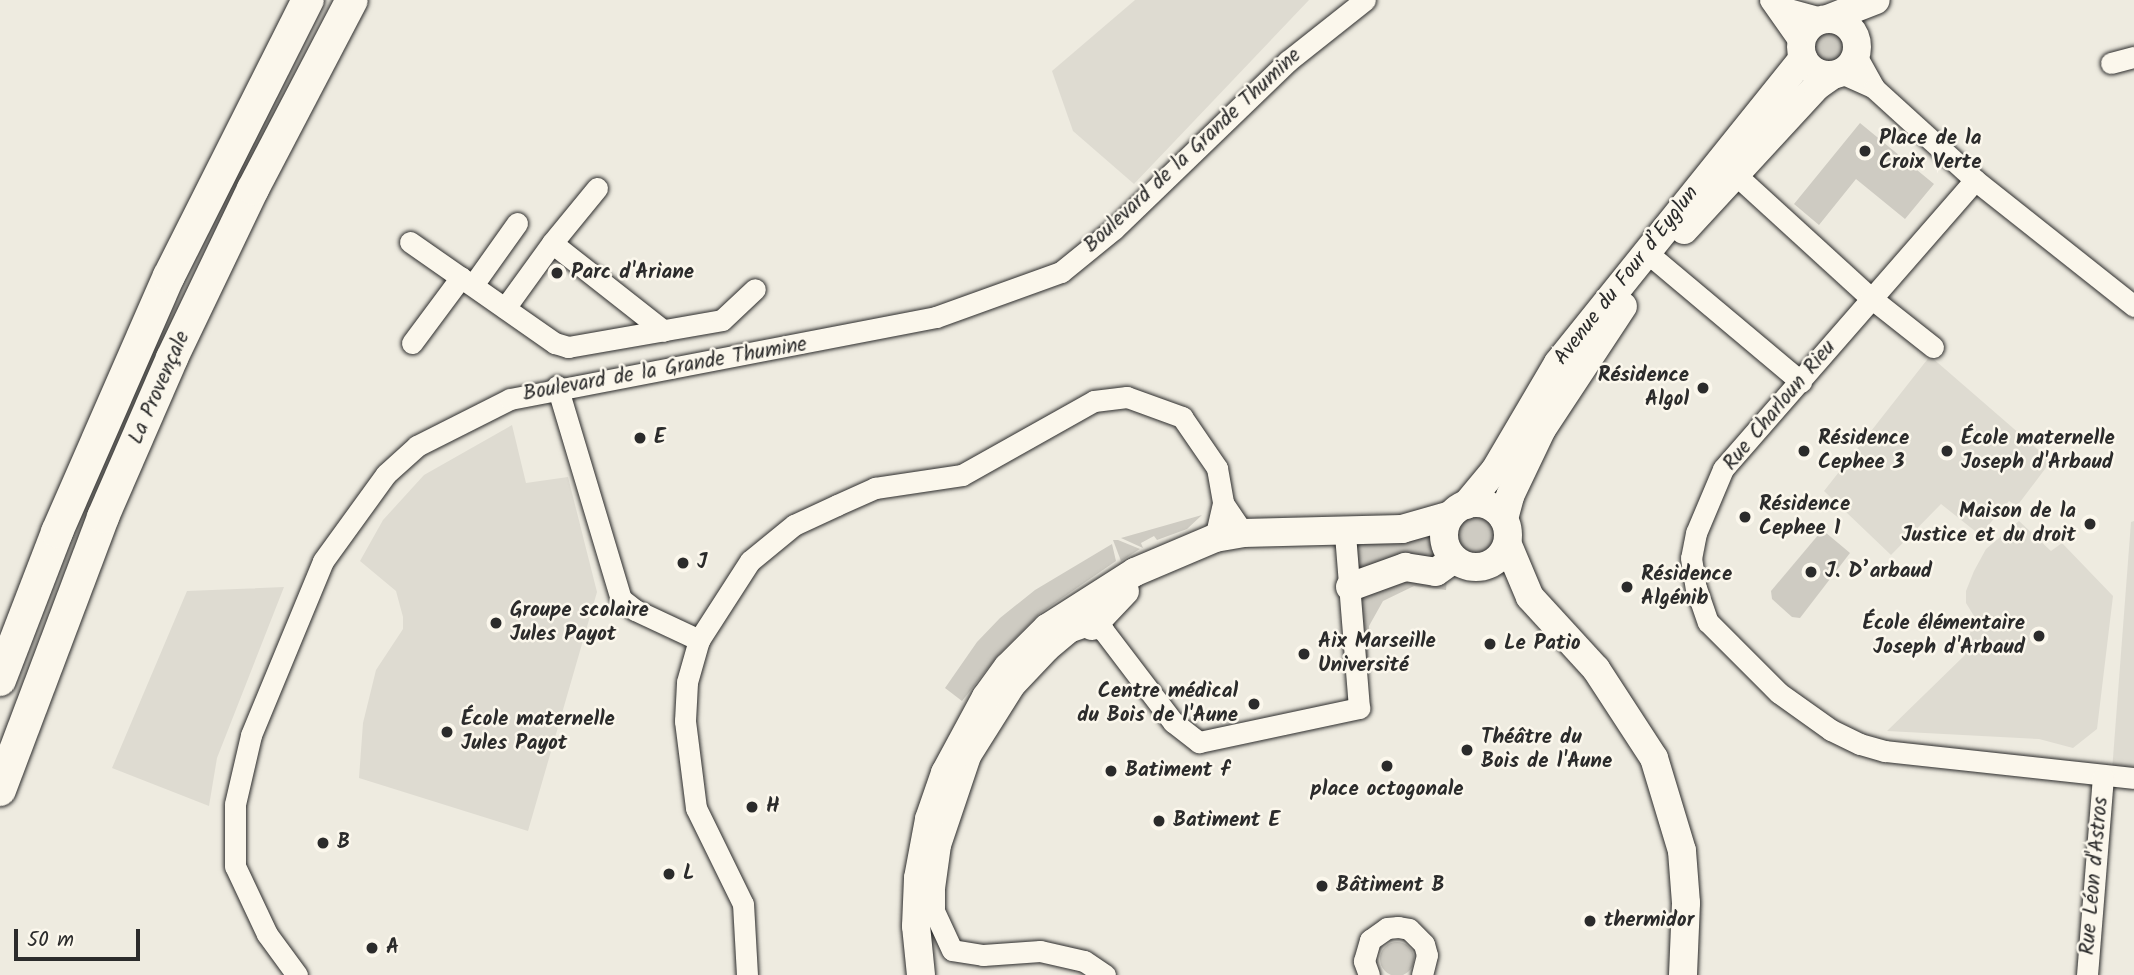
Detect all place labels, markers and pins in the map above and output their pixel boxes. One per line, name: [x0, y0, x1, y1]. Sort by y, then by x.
place label: Place de la Croix Verte: [1879, 126, 1981, 176]
marker: Place de la Croix Verte: [1857, 143, 1873, 159]
place label: Parc d'Ariane: [571, 260, 694, 286]
marker: Parc d'Ariane: [549, 265, 565, 281]
place label: Résidence Algol: [1598, 363, 1689, 413]
marker: Résidence Algol: [1695, 380, 1711, 396]
place label: E: [654, 425, 666, 451]
place label: Résidence Cephee 3: [1818, 426, 1909, 476]
place label: École maternelle Joseph d'Arbaud: [1961, 426, 2115, 476]
marker: E: [632, 430, 648, 446]
marker: Résidence Cephee 3: [1796, 443, 1812, 459]
marker: École maternelle Joseph d'Arbaud: [1939, 443, 1955, 459]
place label: Résidence Cephee 1: [1759, 492, 1850, 542]
place label: Maison de la Justice et du droit: [1901, 499, 2076, 549]
marker: Résidence Cephee 1: [1737, 509, 1753, 525]
marker: Maison de la Justice et du droit: [2082, 516, 2098, 532]
place label: J: [697, 550, 707, 576]
marker: J: [675, 555, 691, 571]
place label: J. D’arbaud: [1825, 559, 1932, 585]
place label: Résidence Algénib: [1641, 562, 1732, 612]
marker: J. D’arbaud: [1803, 564, 1819, 580]
marker: Résidence Algénib: [1619, 579, 1635, 595]
place label: Groupe scolaire Jules Payot: [510, 598, 649, 648]
place label: École élémentaire Joseph d'Arbaud: [1862, 611, 2025, 661]
marker: Groupe scolaire Jules Payot: [488, 615, 504, 631]
marker: École élémentaire Joseph d'Arbaud: [2031, 628, 2047, 644]
place label: Aix Marseille Université: [1318, 629, 1436, 679]
place label: Le Patio: [1504, 631, 1581, 657]
marker: Le Patio: [1482, 636, 1498, 652]
marker: Aix Marseille Université: [1296, 646, 1312, 662]
place label: Centre médical du Bois de l'Aune: [1077, 679, 1238, 729]
marker: Centre médical du Bois de l'Aune: [1244, 694, 1264, 714]
place label: École maternelle Jules Payot: [461, 707, 615, 757]
marker: École maternelle Jules Payot: [439, 724, 455, 740]
place label: Théâtre du Bois de l'Aune: [1481, 725, 1612, 775]
marker: Théâtre du Bois de l'Aune: [1459, 742, 1475, 758]
place label: Batiment f: [1125, 758, 1230, 784]
marker: place octogonale: [1379, 758, 1395, 774]
marker: Batiment f: [1103, 763, 1119, 779]
place label: place octogonale: [1311, 777, 1463, 803]
place label: H: [766, 794, 780, 820]
marker: H: [744, 799, 760, 815]
place label: Batiment E: [1173, 808, 1280, 834]
marker: Batiment E: [1151, 813, 1167, 829]
place label: B: [337, 830, 350, 856]
marker: B: [315, 835, 331, 851]
place label: L: [683, 861, 694, 887]
marker: L: [661, 866, 677, 882]
place label: Bâtiment B: [1336, 873, 1445, 899]
marker: Bâtiment B: [1314, 878, 1330, 894]
place label: thermidor: [1604, 908, 1694, 934]
marker: thermidor: [1582, 913, 1598, 929]
place label: A: [386, 935, 399, 961]
marker: A: [364, 940, 380, 956]

